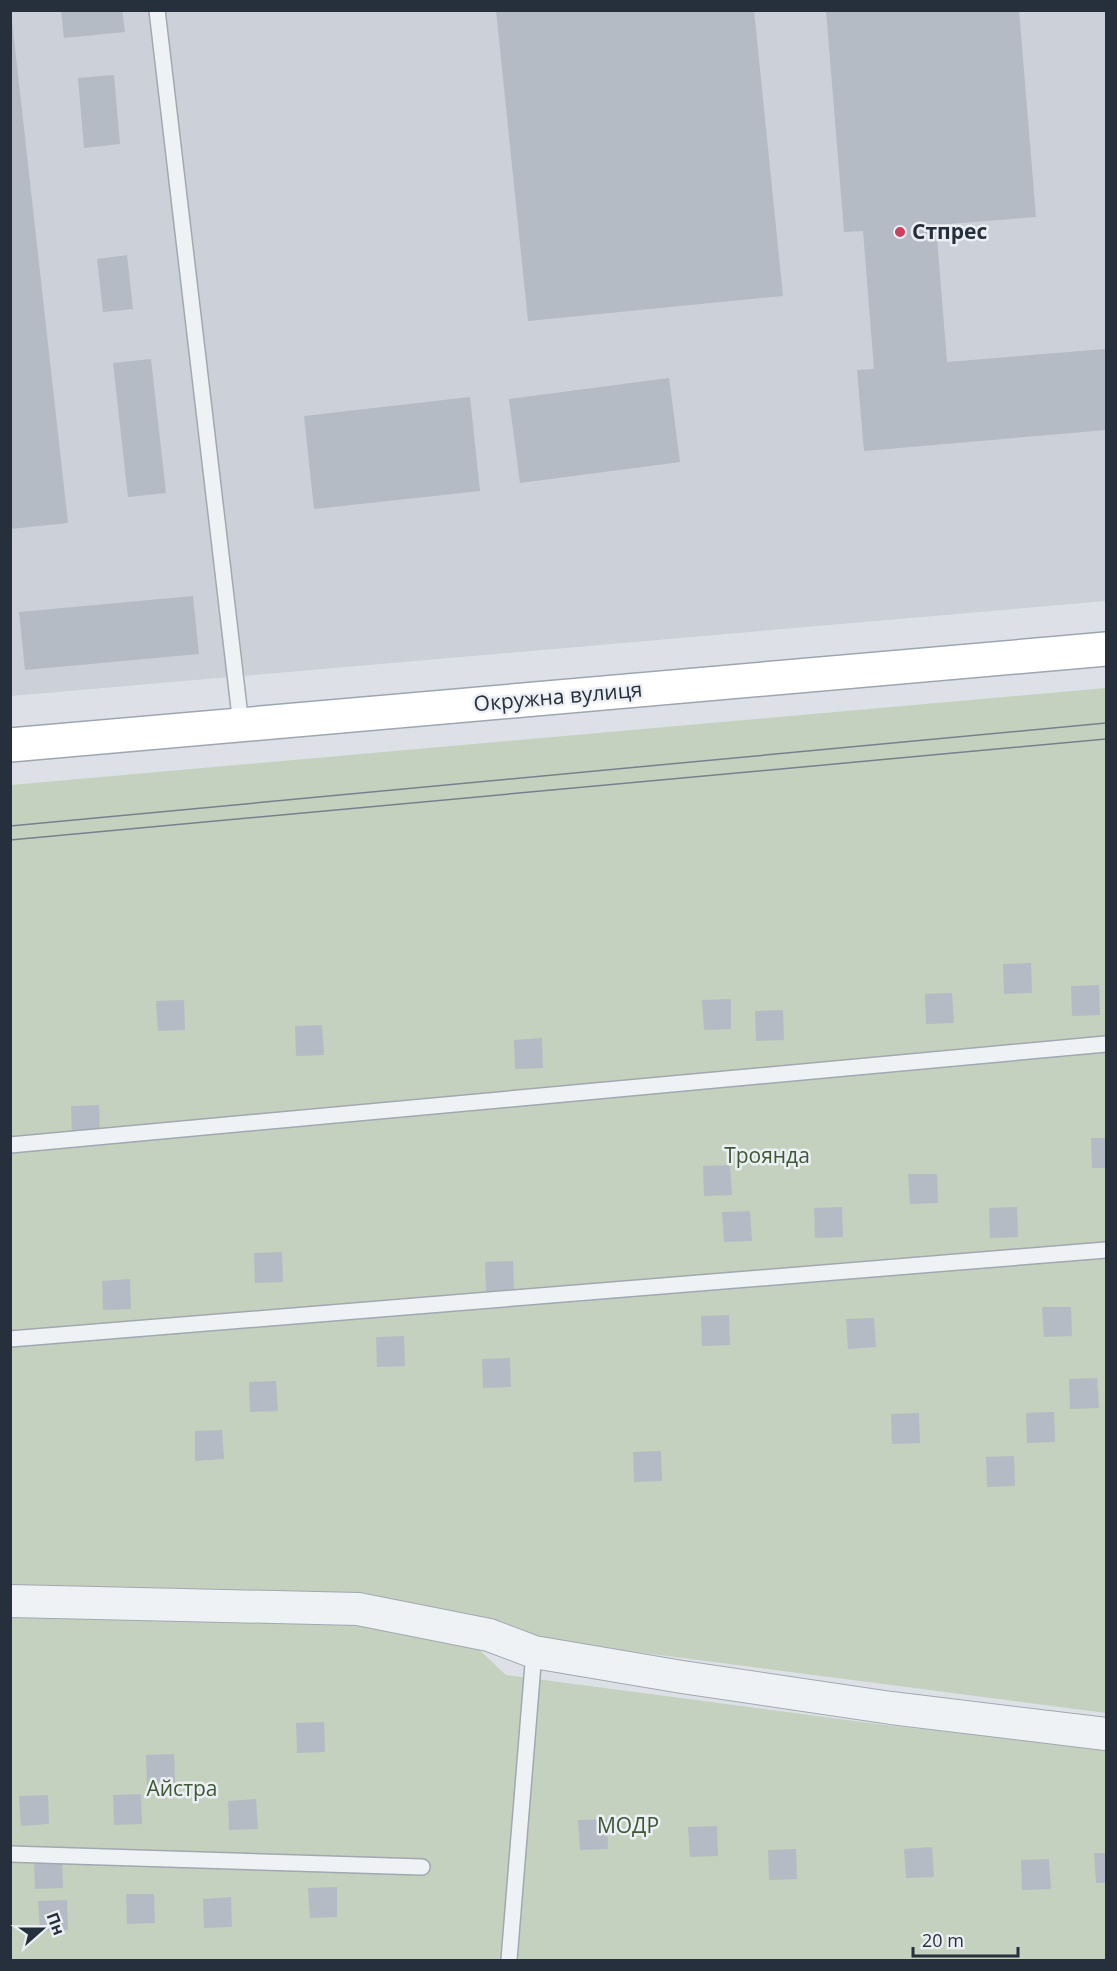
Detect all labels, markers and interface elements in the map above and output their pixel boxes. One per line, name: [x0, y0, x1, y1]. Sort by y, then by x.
place label: Стпрес: [912, 217, 987, 245]
marker: Стпрес: [893, 225, 907, 239]
street label: Окружна вулиця: [472, 675, 643, 717]
park label: Троянда: [724, 1141, 810, 1169]
park label: Айстра: [146, 1774, 218, 1802]
park label: МОДР: [597, 1811, 659, 1839]
north arrow: [12, 1899, 72, 1959]
text: Пн: [42, 1909, 70, 1938]
scale bar: [913, 1920, 1018, 1958]
text: 20 m: [922, 1928, 964, 1952]

